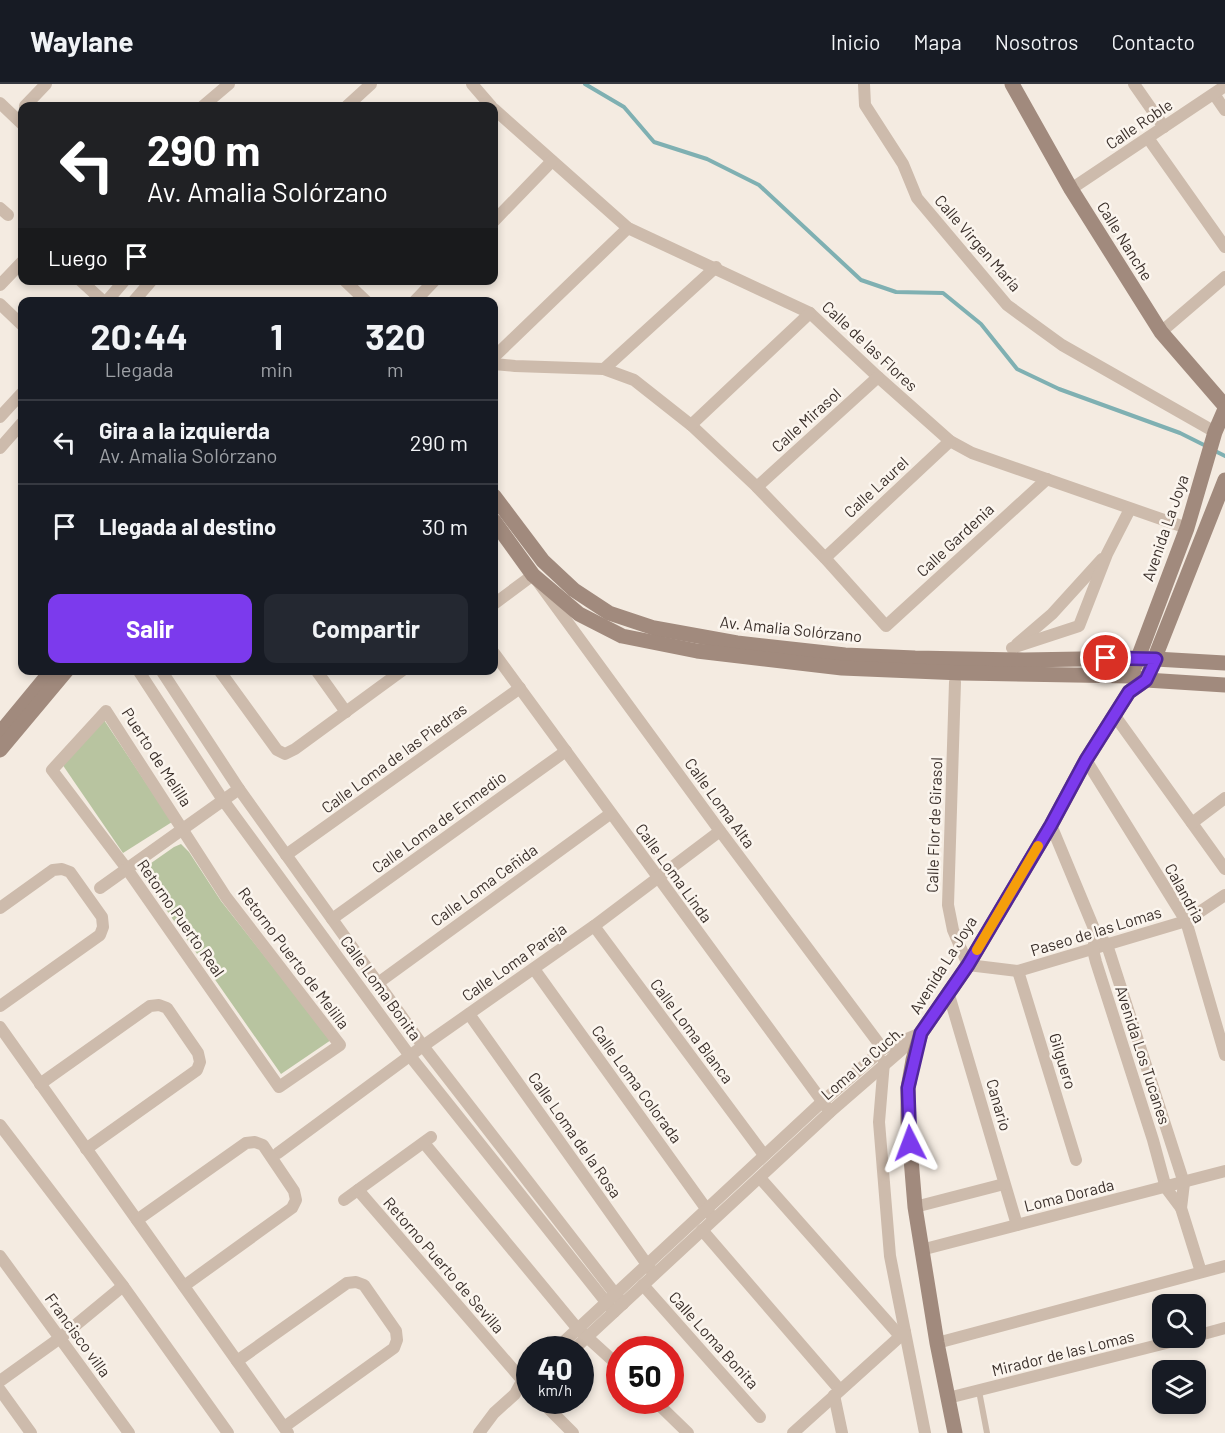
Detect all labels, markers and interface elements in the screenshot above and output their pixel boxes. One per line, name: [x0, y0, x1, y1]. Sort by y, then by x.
text: Waylane: [30, 24, 134, 58]
text: Inicio: [831, 29, 881, 54]
text: Mapa: [914, 29, 962, 54]
text: Nosotros: [995, 29, 1078, 54]
text: Contacto: [1111, 29, 1195, 54]
street label: Calle Roble: [1102, 94, 1176, 153]
text: 290 m: [147, 124, 260, 174]
icon: left: [48, 126, 126, 204]
text: Av. Amalia Solórzano: [147, 175, 388, 207]
street label: Calle Virgen María: [931, 190, 1026, 295]
street label: Calle Nanche: [1094, 198, 1157, 284]
icon: arrive: [120, 240, 153, 273]
text: Luego: [48, 244, 108, 270]
street label: Calle de las Flores: [819, 297, 922, 395]
text: 20:44: [91, 314, 188, 357]
text: 1: [270, 314, 283, 357]
text: 320: [365, 314, 425, 357]
text: Llegada: [105, 357, 174, 381]
text: min: [260, 357, 293, 381]
text: m: [387, 357, 404, 381]
street label: Calle Mirasol: [767, 384, 844, 456]
text: Gira a la izquierda: [99, 417, 270, 443]
icon: left: [48, 426, 81, 459]
text: 290 m: [410, 429, 468, 455]
text: Av. Amalia Solórzano: [99, 443, 277, 467]
street label: Calle Laurel: [840, 452, 912, 521]
street label: Avenida La Joya: [1137, 472, 1192, 584]
street label: Calle Gardenia: [912, 499, 997, 580]
icon: arrive: [48, 510, 81, 543]
text: Llegada al destino: [99, 513, 276, 539]
text: 30 m: [422, 513, 468, 539]
button: Salir: [48, 594, 252, 663]
button: Compartir: [264, 594, 468, 663]
street label: Av. Amalia Solórzano: [719, 612, 863, 645]
pin: [1080, 632, 1131, 683]
icon: arrive: [1089, 641, 1122, 674]
street label: Calle Loma de las Piedras: [317, 698, 470, 817]
street label: Puerto de Melilla: [118, 704, 196, 810]
street label: Calle Loma Alta: [681, 754, 759, 851]
street label: Calle Flor de Girasol: [922, 757, 945, 893]
street label: Calle Loma de Enmedio: [368, 767, 510, 877]
street label: Calle Loma Linda: [632, 819, 717, 926]
street label: Calle Loma Ceñida: [427, 840, 541, 930]
street label: Retorno Puerto Real: [134, 855, 229, 980]
street label: Calandria: [1161, 860, 1209, 926]
street label: Retorno Puerto de Melilla: [235, 883, 354, 1032]
street label: Paseo de las Lomas: [1028, 902, 1164, 959]
street label: Avenida La Joya: [905, 912, 980, 1017]
street label: Calle Loma Pareja: [458, 918, 570, 1005]
street label: Calle Loma Bonita: [337, 932, 426, 1044]
street label: Calle Loma Blanca: [647, 975, 738, 1087]
street label: Avenida Los Tucanes: [1112, 983, 1175, 1127]
street label: Calle Loma Colorada: [588, 1021, 687, 1146]
street label: Loma La Cuch.: [817, 1022, 906, 1103]
street label: Gilguero: [1046, 1030, 1081, 1091]
street label: Calle Loma de la Rosa: [525, 1068, 626, 1201]
street label: Canario: [983, 1077, 1016, 1133]
position arrow: [878, 1111, 942, 1175]
street label: Loma Dorada: [1022, 1174, 1116, 1215]
street label: Retorno Puerto de Sevilla: [380, 1193, 509, 1337]
street label: Calle Loma Bonita: [666, 1287, 763, 1392]
street label: Francisco villa: [42, 1289, 115, 1380]
map controls: [1152, 1294, 1206, 1414]
button: search: [1152, 1294, 1206, 1348]
street label: Mirador de las Lomas: [990, 1326, 1136, 1379]
speed limit sign: 50: [606, 1336, 684, 1414]
text: 40: [537, 1350, 573, 1386]
button: layers: [1152, 1360, 1206, 1414]
text: km/h: [538, 1381, 572, 1399]

